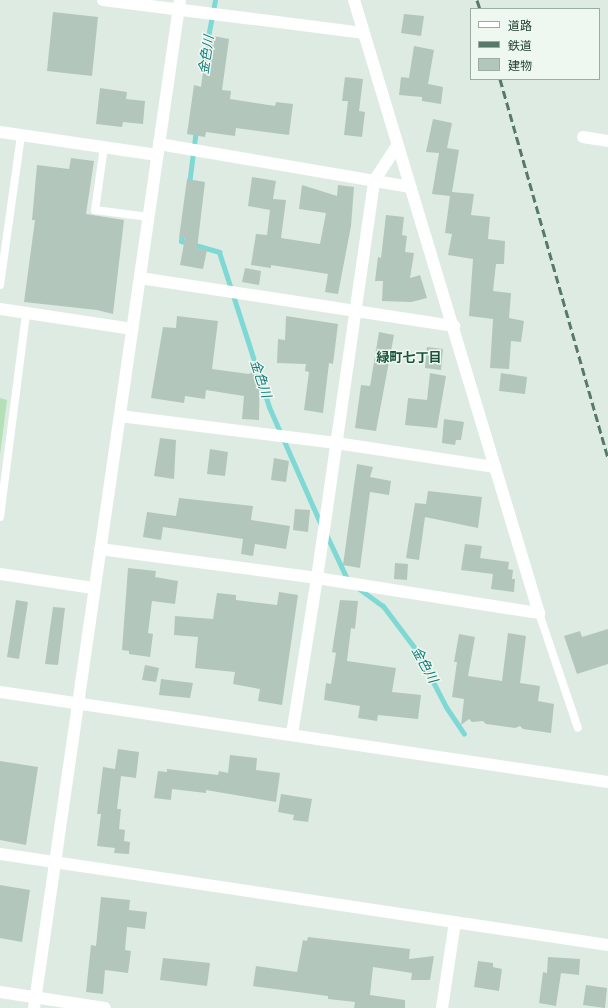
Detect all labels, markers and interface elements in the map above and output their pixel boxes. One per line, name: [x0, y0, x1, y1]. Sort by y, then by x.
legend: [470, 8, 600, 80]
text: 道路: [508, 19, 532, 33]
water label: 金色川: [197, 35, 217, 75]
text: 鉄道: [508, 39, 532, 53]
text: 建物: [508, 59, 532, 73]
district label: 緑町七丁目: [377, 350, 441, 366]
water label: 金色川: [247, 358, 273, 400]
water label: 金色川: [408, 644, 440, 686]

